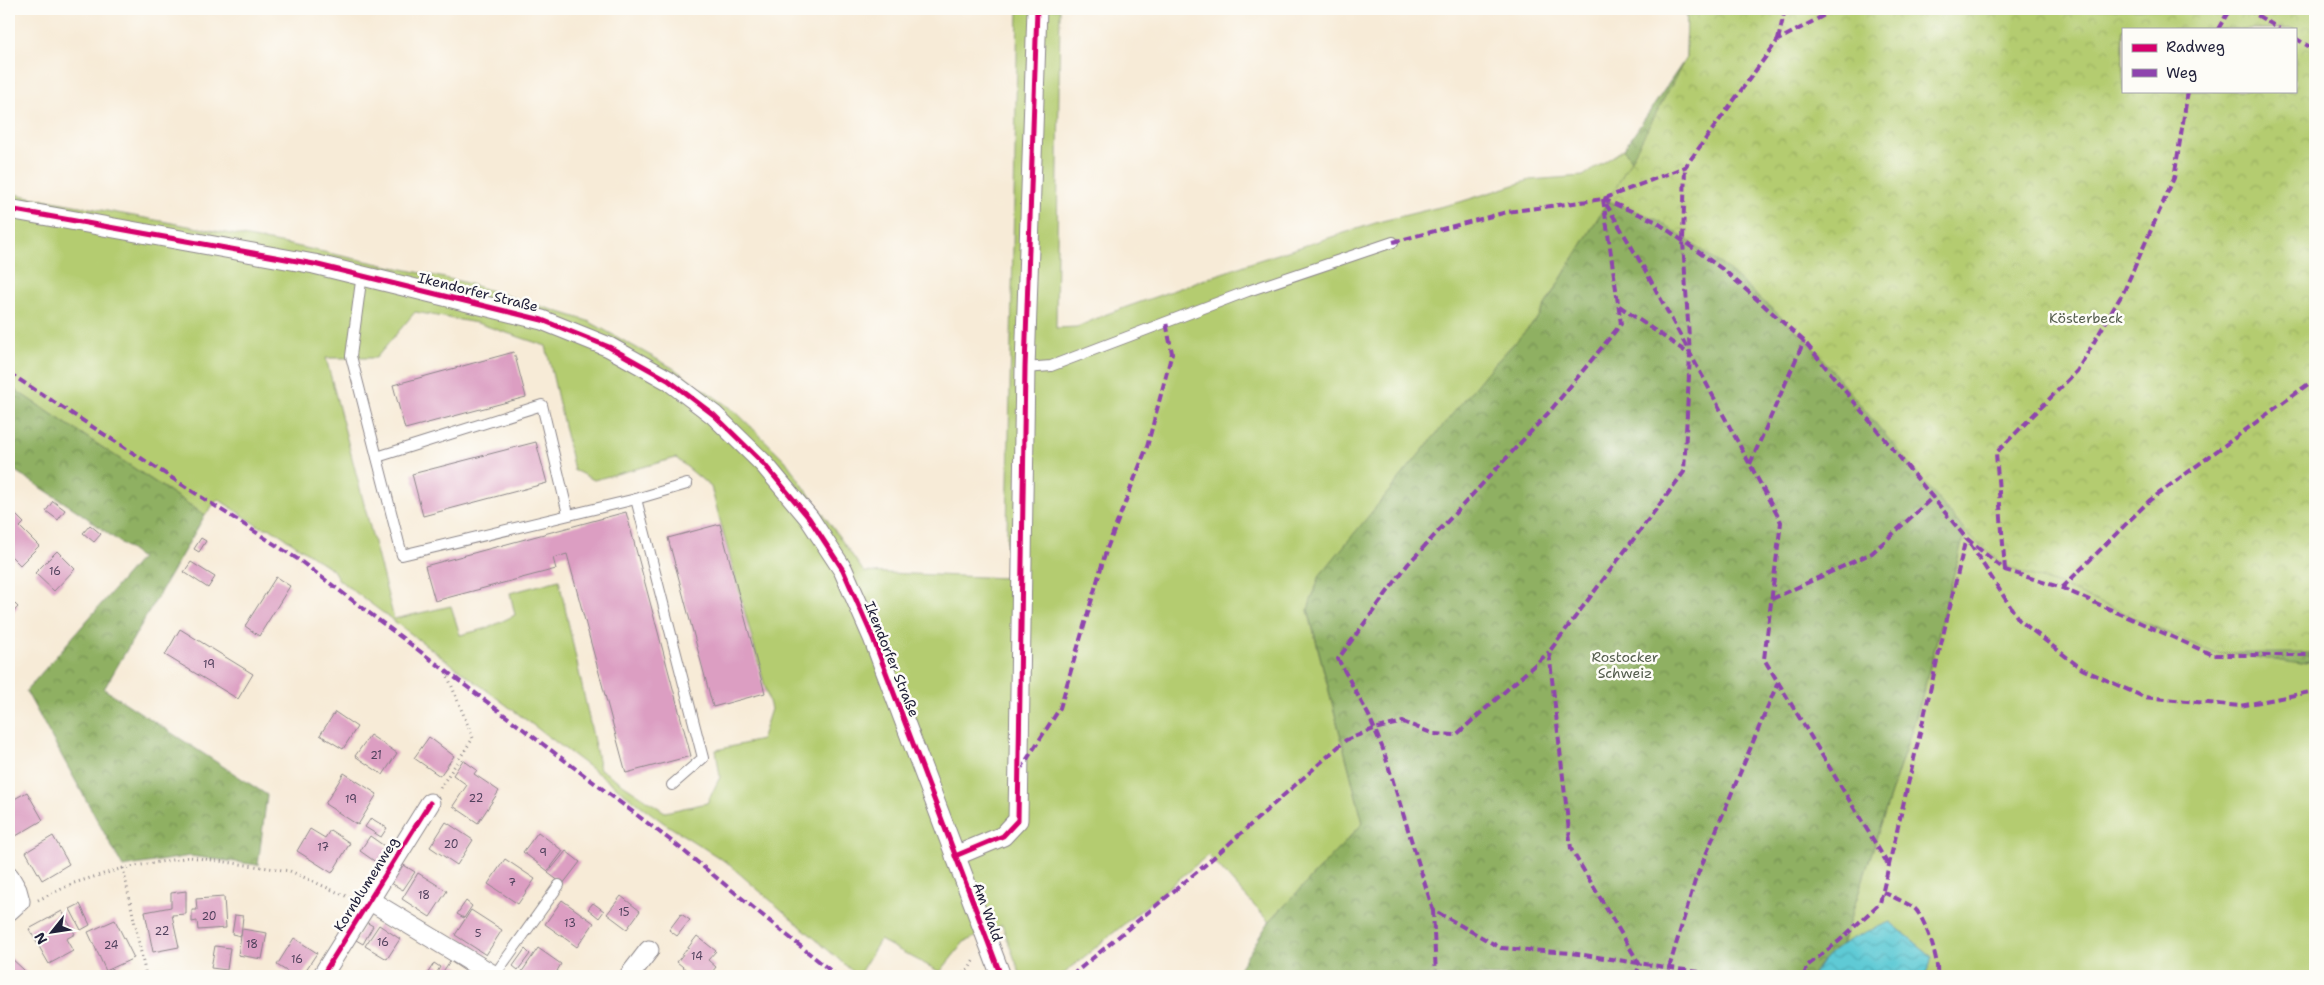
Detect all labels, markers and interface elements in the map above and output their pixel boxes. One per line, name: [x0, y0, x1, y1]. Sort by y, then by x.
legend: [2122, 28, 2296, 92]
text: Radweg: [2166, 37, 2225, 57]
text: Weg: [2166, 63, 2197, 83]
street label: Ikendorfer Straße: [416, 268, 540, 316]
park label: Kösterbeck: [2049, 309, 2123, 327]
house number: 16: [49, 564, 61, 579]
street label: Ikendorfer Straße: [861, 598, 923, 720]
park label: Rostocker Schweiz: [1592, 648, 1659, 682]
house number: 19: [203, 657, 215, 672]
house number: 21: [370, 748, 382, 763]
house number: 22: [469, 791, 483, 806]
house number: 19: [345, 792, 357, 807]
street label: Kornblumenweg: [330, 833, 402, 935]
house number: 20: [443, 837, 459, 852]
house number: 17: [317, 840, 329, 855]
house number: 9: [539, 845, 547, 860]
house number: 7: [508, 875, 516, 890]
street label: Am Wald: [969, 880, 1007, 944]
house number: 18: [418, 888, 430, 903]
house number: 15: [618, 905, 630, 920]
north arrow: [28, 908, 78, 958]
house number: 20: [201, 909, 217, 924]
house number: 13: [564, 916, 576, 931]
house number: 22: [155, 924, 169, 939]
house number: 5: [475, 926, 482, 941]
text: N: [30, 929, 51, 948]
house number: 16: [377, 935, 389, 950]
house number: 18: [246, 937, 258, 952]
house number: 24: [104, 938, 119, 953]
house number: 14: [691, 949, 703, 964]
house number: 16: [291, 952, 303, 967]

